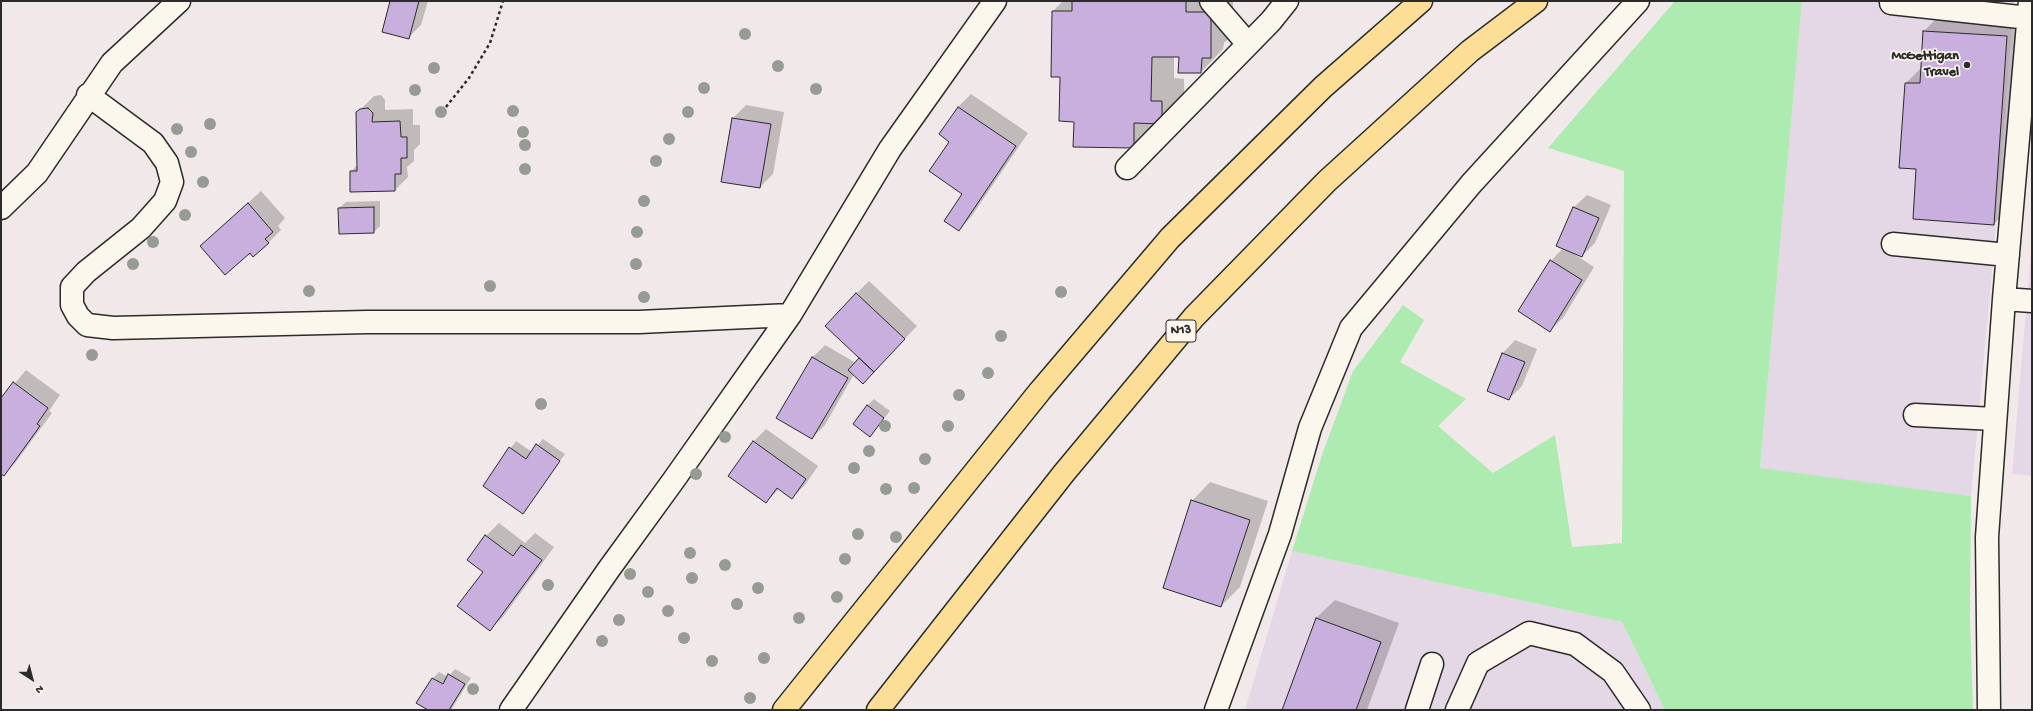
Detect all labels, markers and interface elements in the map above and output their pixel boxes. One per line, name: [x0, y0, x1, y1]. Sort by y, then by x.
place label: McGettigan Travel: [1892, 49, 1959, 82]
marker: McGettigan Travel: [1962, 60, 1972, 70]
road number: N13: [1166, 320, 1196, 342]
north arrow: [12, 659, 52, 699]
text: N: [33, 682, 45, 696]

